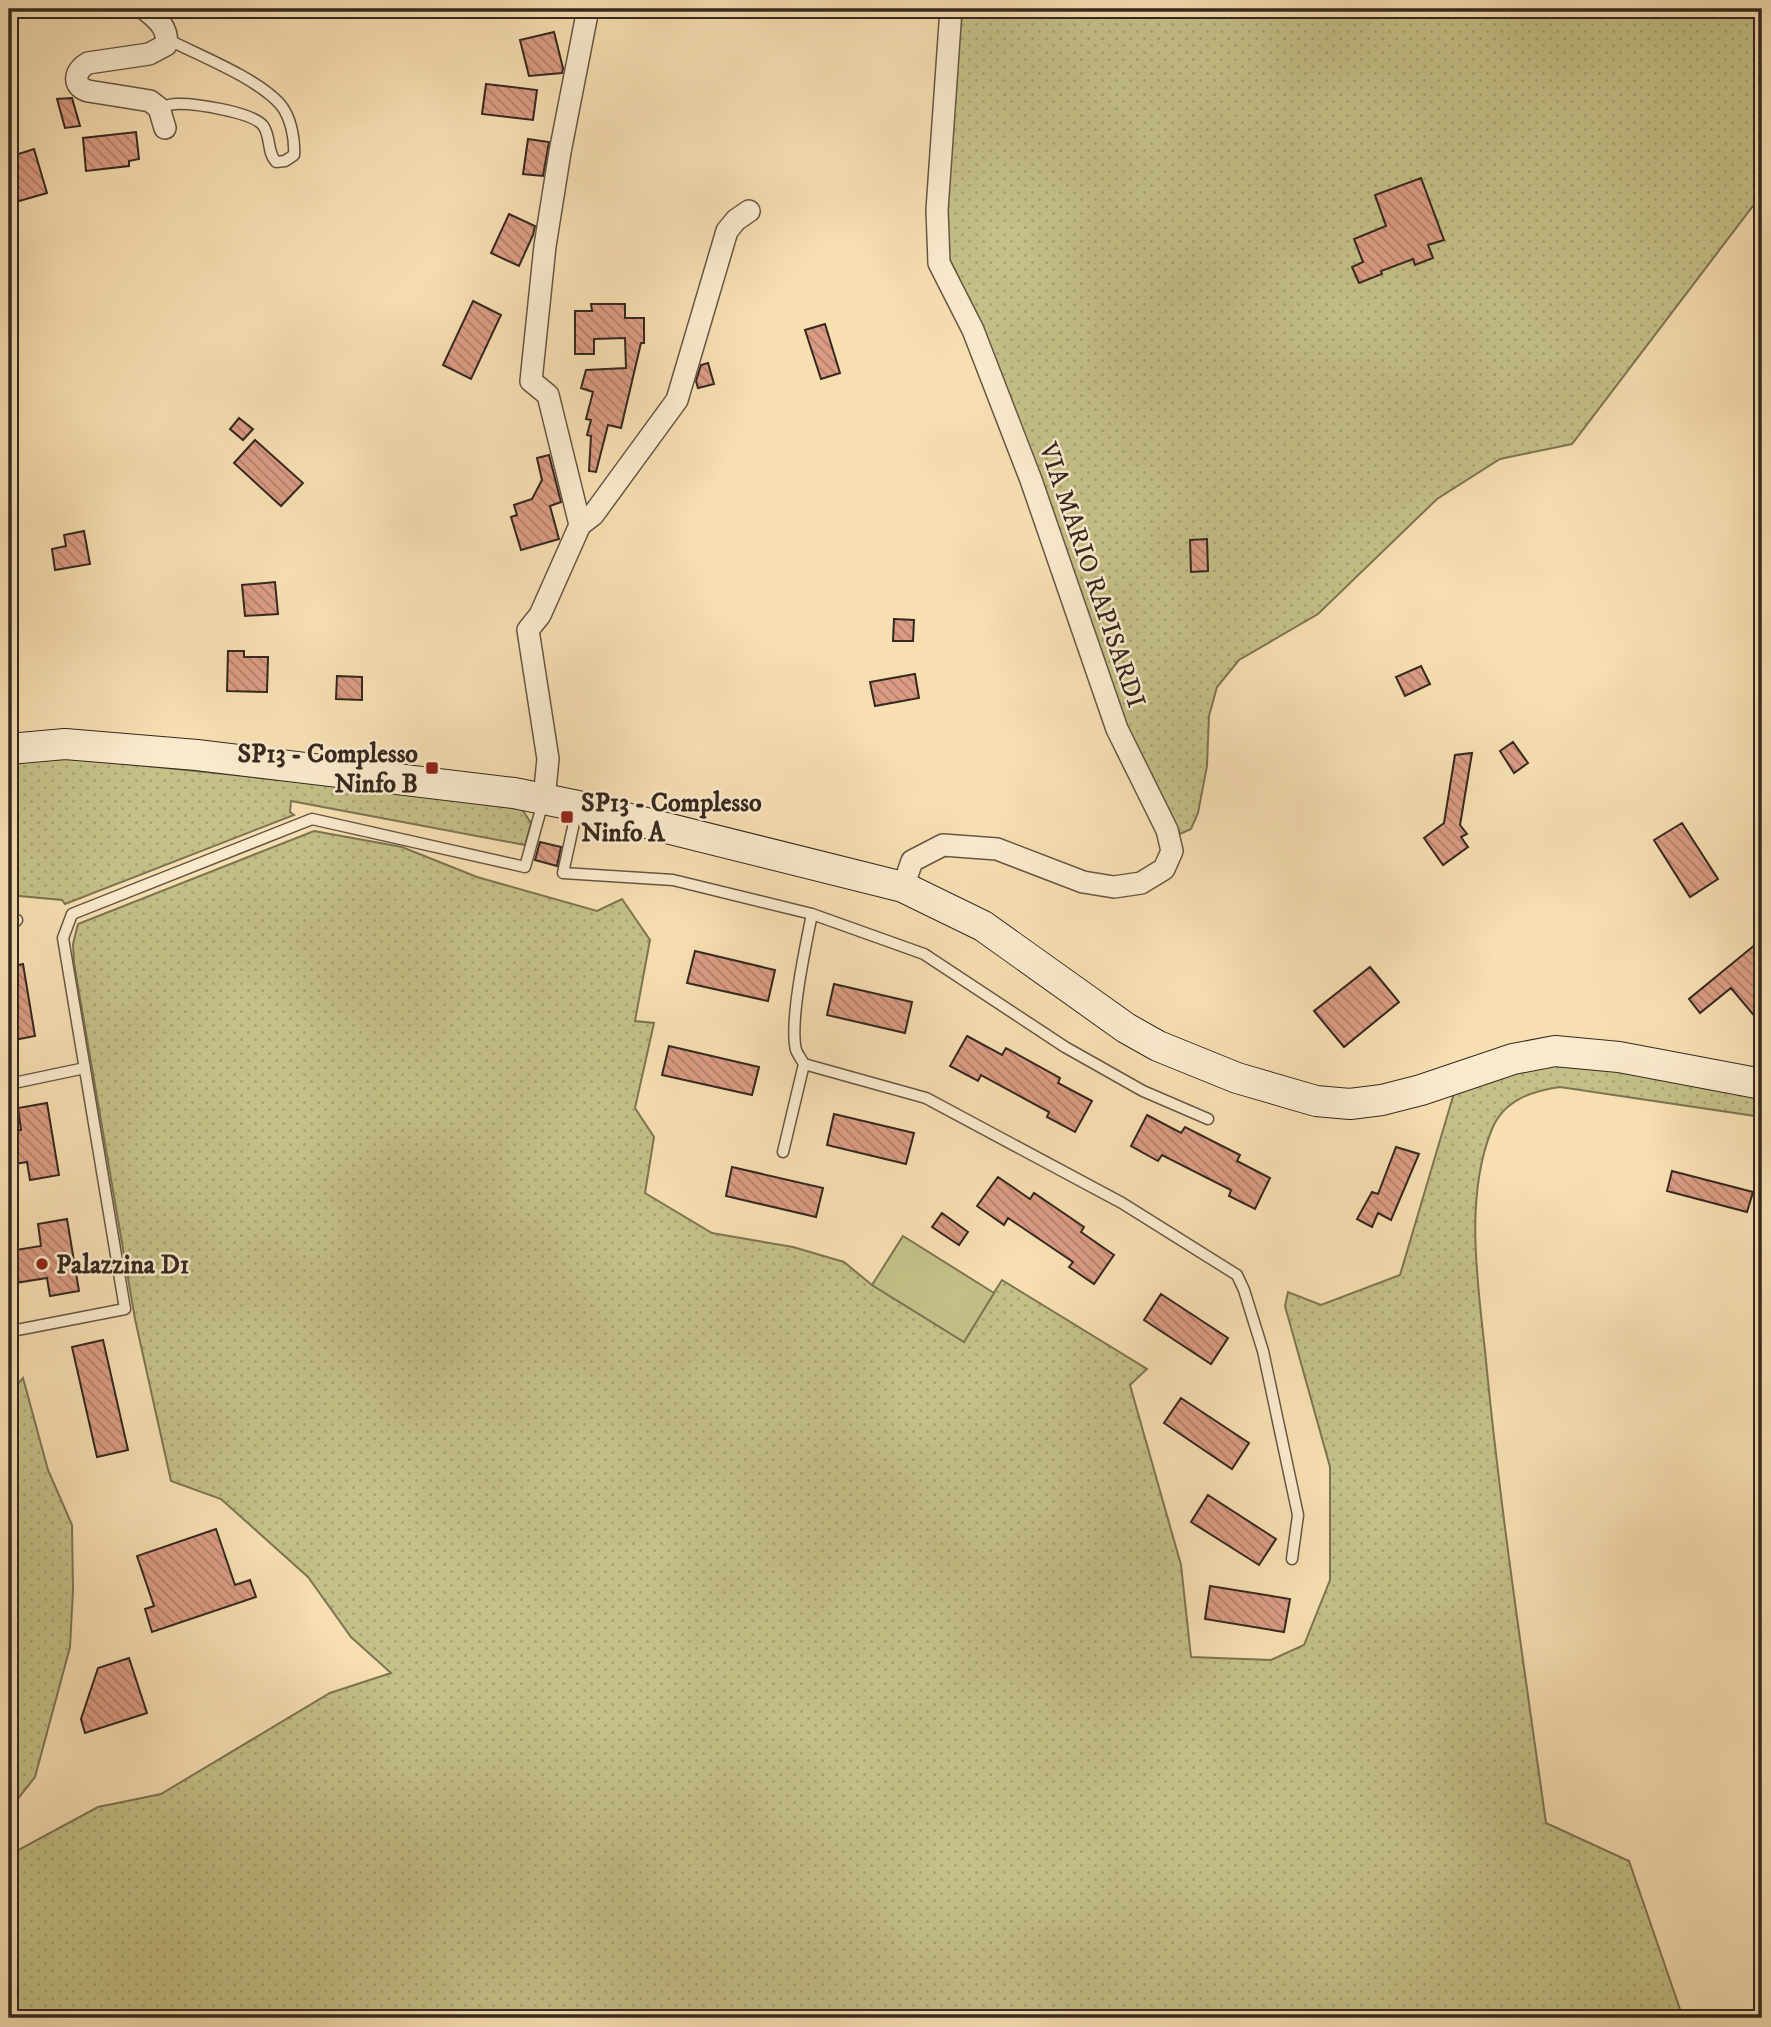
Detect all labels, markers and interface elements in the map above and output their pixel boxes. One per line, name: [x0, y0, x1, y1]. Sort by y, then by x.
street label: VIA MARIO RAPISARDI: [1030, 438, 1152, 712]
place label: SP13 - Complesso Ninfo B: [237, 738, 418, 801]
marker: SP13 - Complesso Ninfo B: [424, 760, 440, 776]
place label: SP13 - Complesso Ninfo A: [581, 787, 762, 850]
marker: SP13 - Complesso Ninfo A: [559, 809, 575, 825]
place label: Palazzina D1: [56, 1249, 189, 1282]
marker: Palazzina D1: [34, 1256, 50, 1272]

